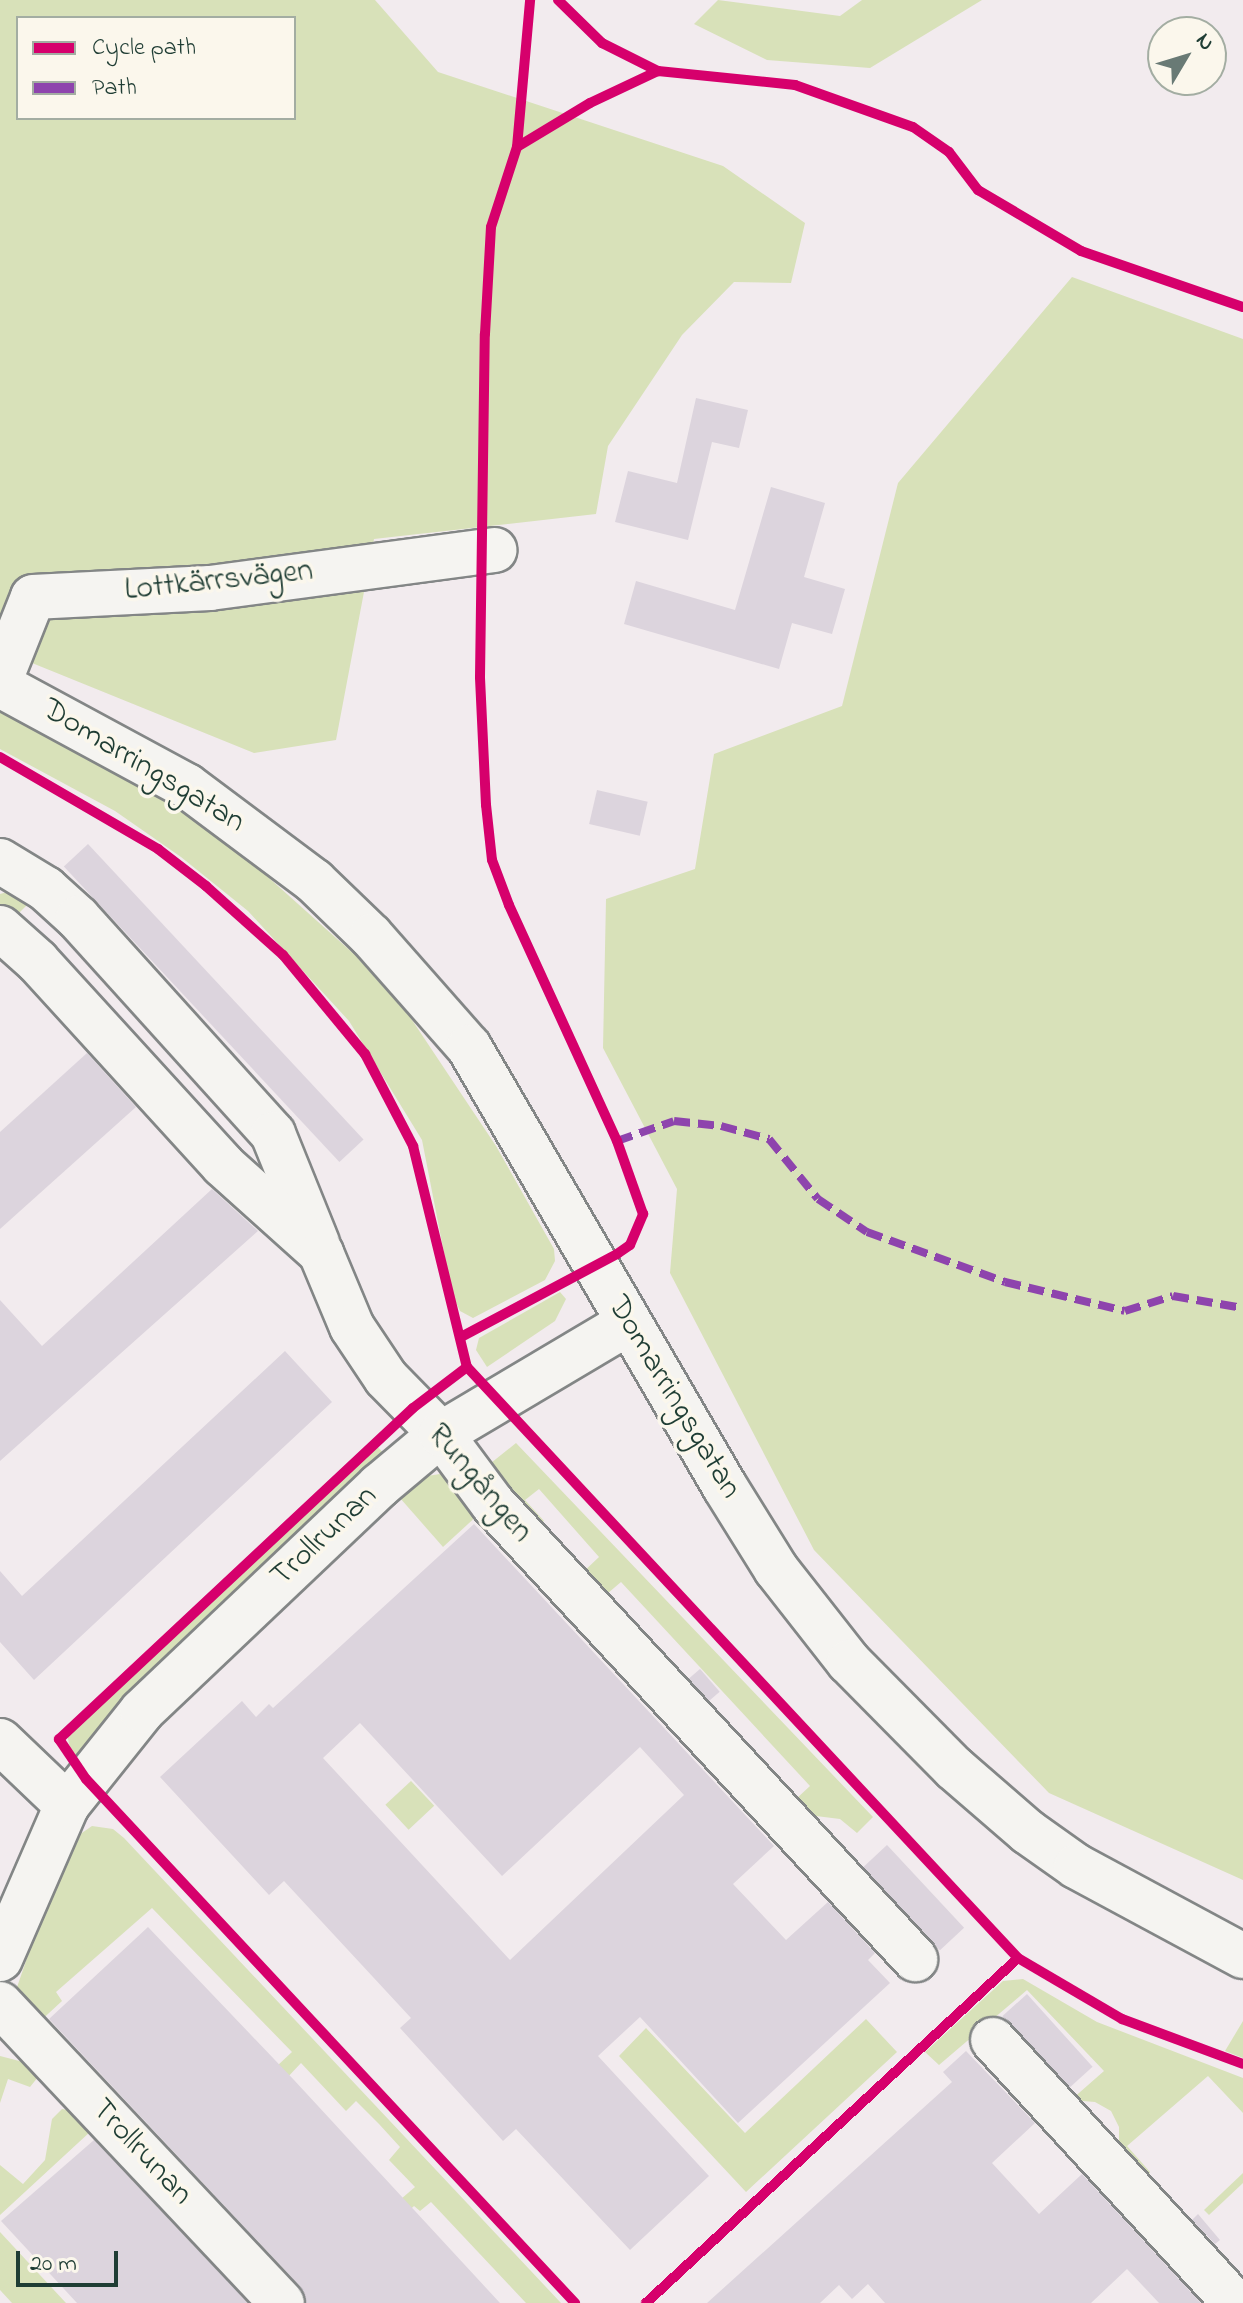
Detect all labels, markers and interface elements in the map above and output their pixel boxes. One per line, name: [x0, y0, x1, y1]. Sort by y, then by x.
legend: [16, 16, 296, 120]
north arrow: [1147, 16, 1227, 96]
text: N: [1187, 27, 1222, 58]
text: Cycle path: [92, 31, 196, 66]
text: Path: [92, 71, 137, 106]
street label: Lottkärrsvägen: [123, 553, 315, 611]
street label: Domarringsgatan: [35, 691, 251, 843]
street label: Domarringsgatan: [597, 1290, 749, 1506]
street label: Rungången: [418, 1417, 540, 1551]
street label: Trollrunan: [264, 1478, 386, 1596]
street label: Trollrunan: [82, 2092, 200, 2214]
scale bar: [20, 2235, 122, 2285]
text: 20 m: [30, 2247, 77, 2282]

